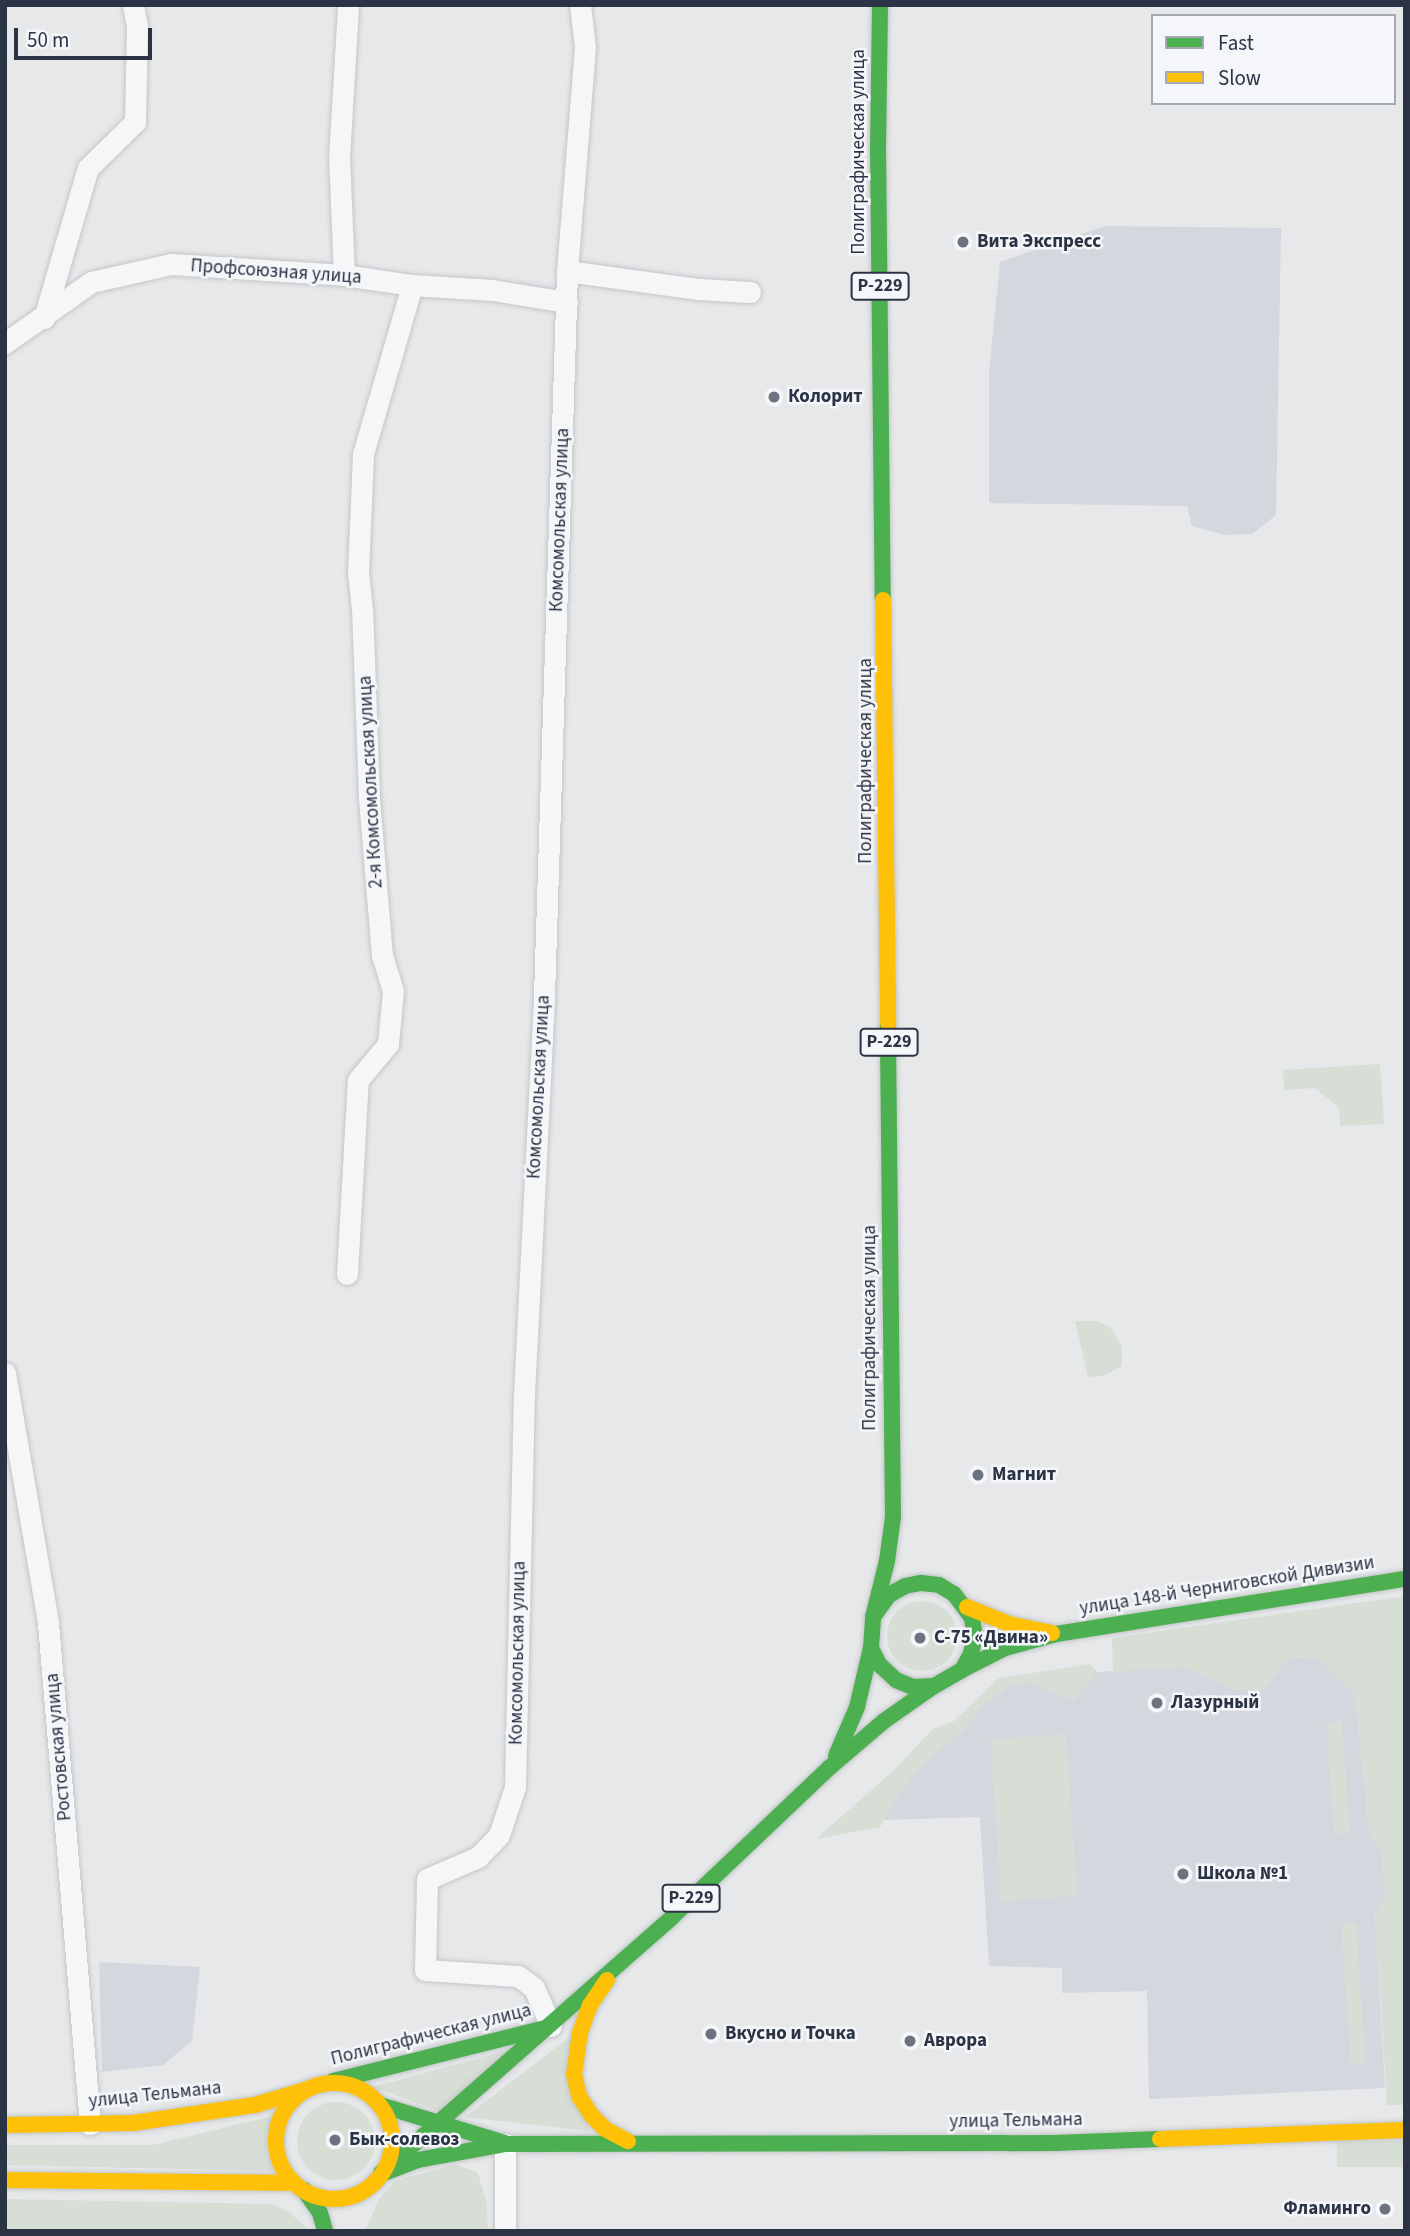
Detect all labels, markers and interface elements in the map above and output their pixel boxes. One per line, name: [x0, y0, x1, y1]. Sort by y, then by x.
scale bar: [18, 14, 156, 58]
legend: [1151, 14, 1396, 105]
text: 50 m: [27, 25, 69, 55]
text: Fast: [1218, 28, 1254, 58]
street label: Полиграфическая улица: [848, 49, 870, 255]
text: Slow: [1218, 63, 1261, 93]
place label: Вита Экспресс: [977, 231, 1101, 253]
marker: Вита Экспресс: [955, 234, 971, 250]
street label: Профсоюзная улица: [190, 255, 362, 289]
road number: Р-229: [850, 272, 910, 300]
place label: Колорит: [788, 386, 863, 408]
marker: Колорит: [766, 389, 782, 405]
street label: Комсомольская улица: [545, 427, 575, 613]
street label: Полиграфическая улица: [855, 658, 877, 864]
street label: 2-я Комсомольская улица: [354, 675, 388, 889]
street label: Комсомольская улица: [523, 994, 555, 1180]
road number: Р-229: [859, 1028, 919, 1056]
street label: Полиграфическая улица: [859, 1225, 881, 1431]
place label: Магнит: [992, 1464, 1056, 1486]
marker: Магнит: [970, 1467, 986, 1483]
street label: улица 148-й Черниговской Дивизии: [1078, 1551, 1376, 1621]
street label: Комсомольская улица: [505, 1561, 531, 1745]
place label: С-75 «Двина»: [934, 1627, 1048, 1649]
marker: С-75 «Двина»: [912, 1630, 928, 1646]
street label: Ростовская улица: [41, 1672, 77, 1822]
place label: Лазурный: [1171, 1692, 1259, 1714]
marker: Лазурный: [1149, 1695, 1165, 1711]
place label: Школа №1: [1197, 1863, 1288, 1885]
marker: Школа №1: [1175, 1866, 1191, 1882]
road number: Р-229: [661, 1884, 721, 1912]
street label: Полиграфическая улица: [328, 1999, 534, 2071]
place label: Вкусно и Точка: [725, 2023, 856, 2045]
marker: Вкусно и Точка: [703, 2026, 719, 2042]
place label: Аврора: [924, 2030, 987, 2052]
marker: Аврора: [902, 2033, 918, 2049]
street label: улица Тельмана: [88, 2077, 222, 2113]
street label: улица Тельмана: [949, 2108, 1083, 2134]
place label: Бык-солевоз: [349, 2129, 459, 2151]
marker: Бык-солевоз: [327, 2132, 343, 2148]
place label: Фламинго: [1283, 2198, 1371, 2220]
marker: Фламинго: [1377, 2201, 1393, 2217]

